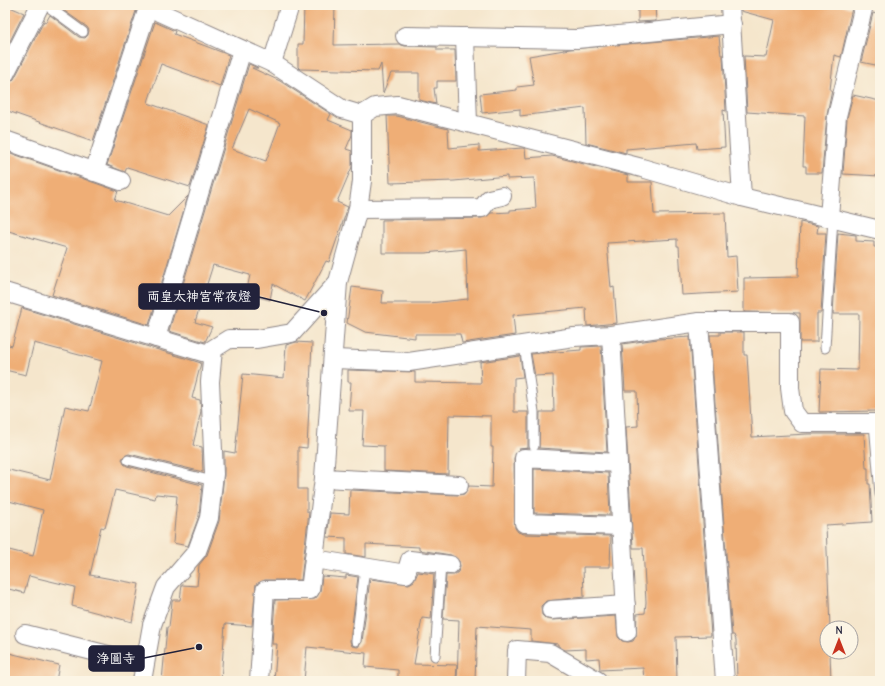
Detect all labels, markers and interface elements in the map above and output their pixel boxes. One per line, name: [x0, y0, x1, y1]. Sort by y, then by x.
callout: 両皇太神宮常夜燈: [139, 284, 259, 309]
text: 両皇太神宮常夜燈: [147, 289, 251, 304]
north arrow: [819, 620, 859, 660]
text: N: [835, 624, 843, 637]
callout: 浄圓寺: [89, 646, 144, 671]
text: 浄圓寺: [96, 651, 136, 666]

